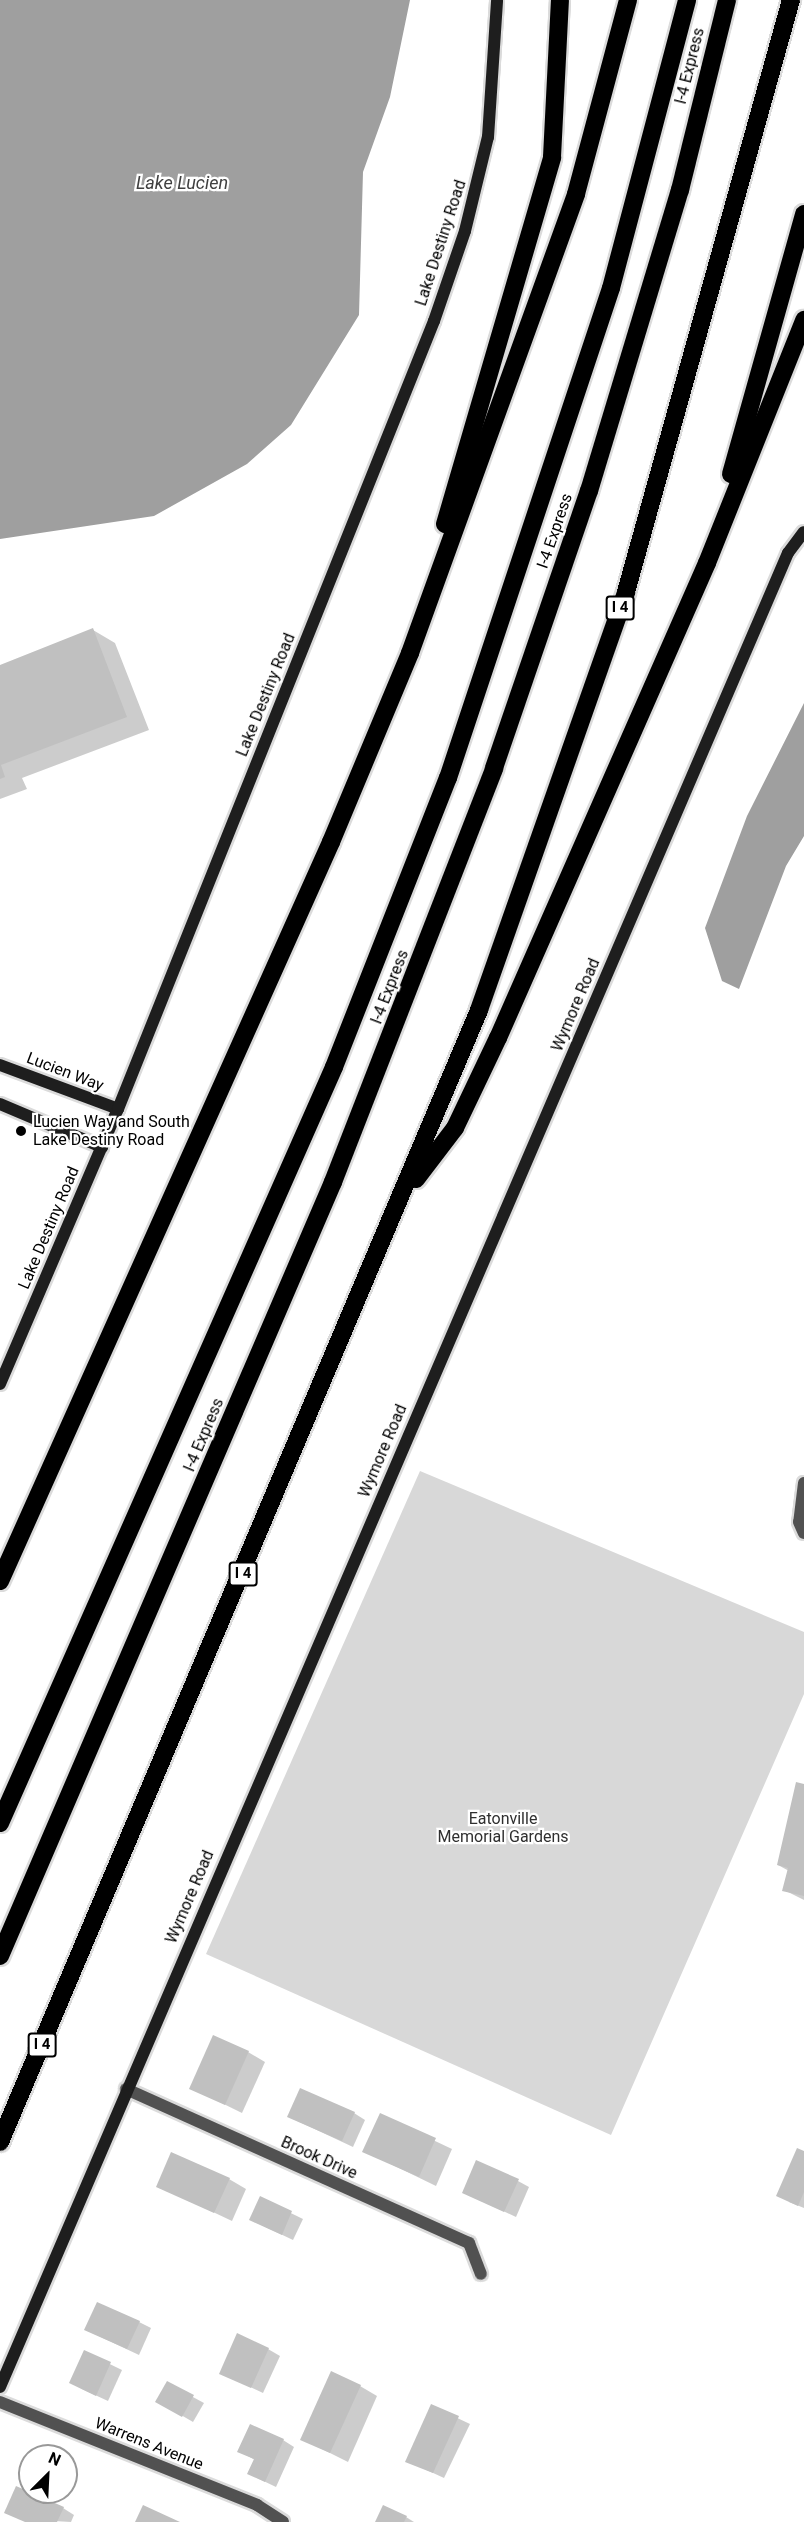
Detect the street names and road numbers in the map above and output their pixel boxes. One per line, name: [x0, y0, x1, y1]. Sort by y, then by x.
street label: I-4 Express: [671, 26, 709, 106]
street label: Lake Destiny Road: [412, 178, 470, 308]
street label: I-4 Express: [533, 491, 577, 571]
road number: I 4: [605, 596, 635, 620]
street label: Lake Destiny Road: [233, 631, 299, 759]
street label: I-4 Express: [367, 947, 413, 1027]
street label: Wymore Road: [548, 956, 604, 1054]
street label: Lucien Way: [24, 1049, 106, 1095]
street label: Lake Destiny Road: [15, 1164, 83, 1292]
street label: I-4 Express: [180, 1395, 228, 1475]
street label: Wymore Road: [355, 1402, 411, 1500]
road number: I 4: [228, 1562, 258, 1586]
street label: Wymore Road: [162, 1848, 218, 1946]
road number: I 4: [27, 2033, 57, 2057]
street label: Brook Drive: [278, 2133, 360, 2183]
street label: Warrens Avenue: [92, 2414, 206, 2474]

